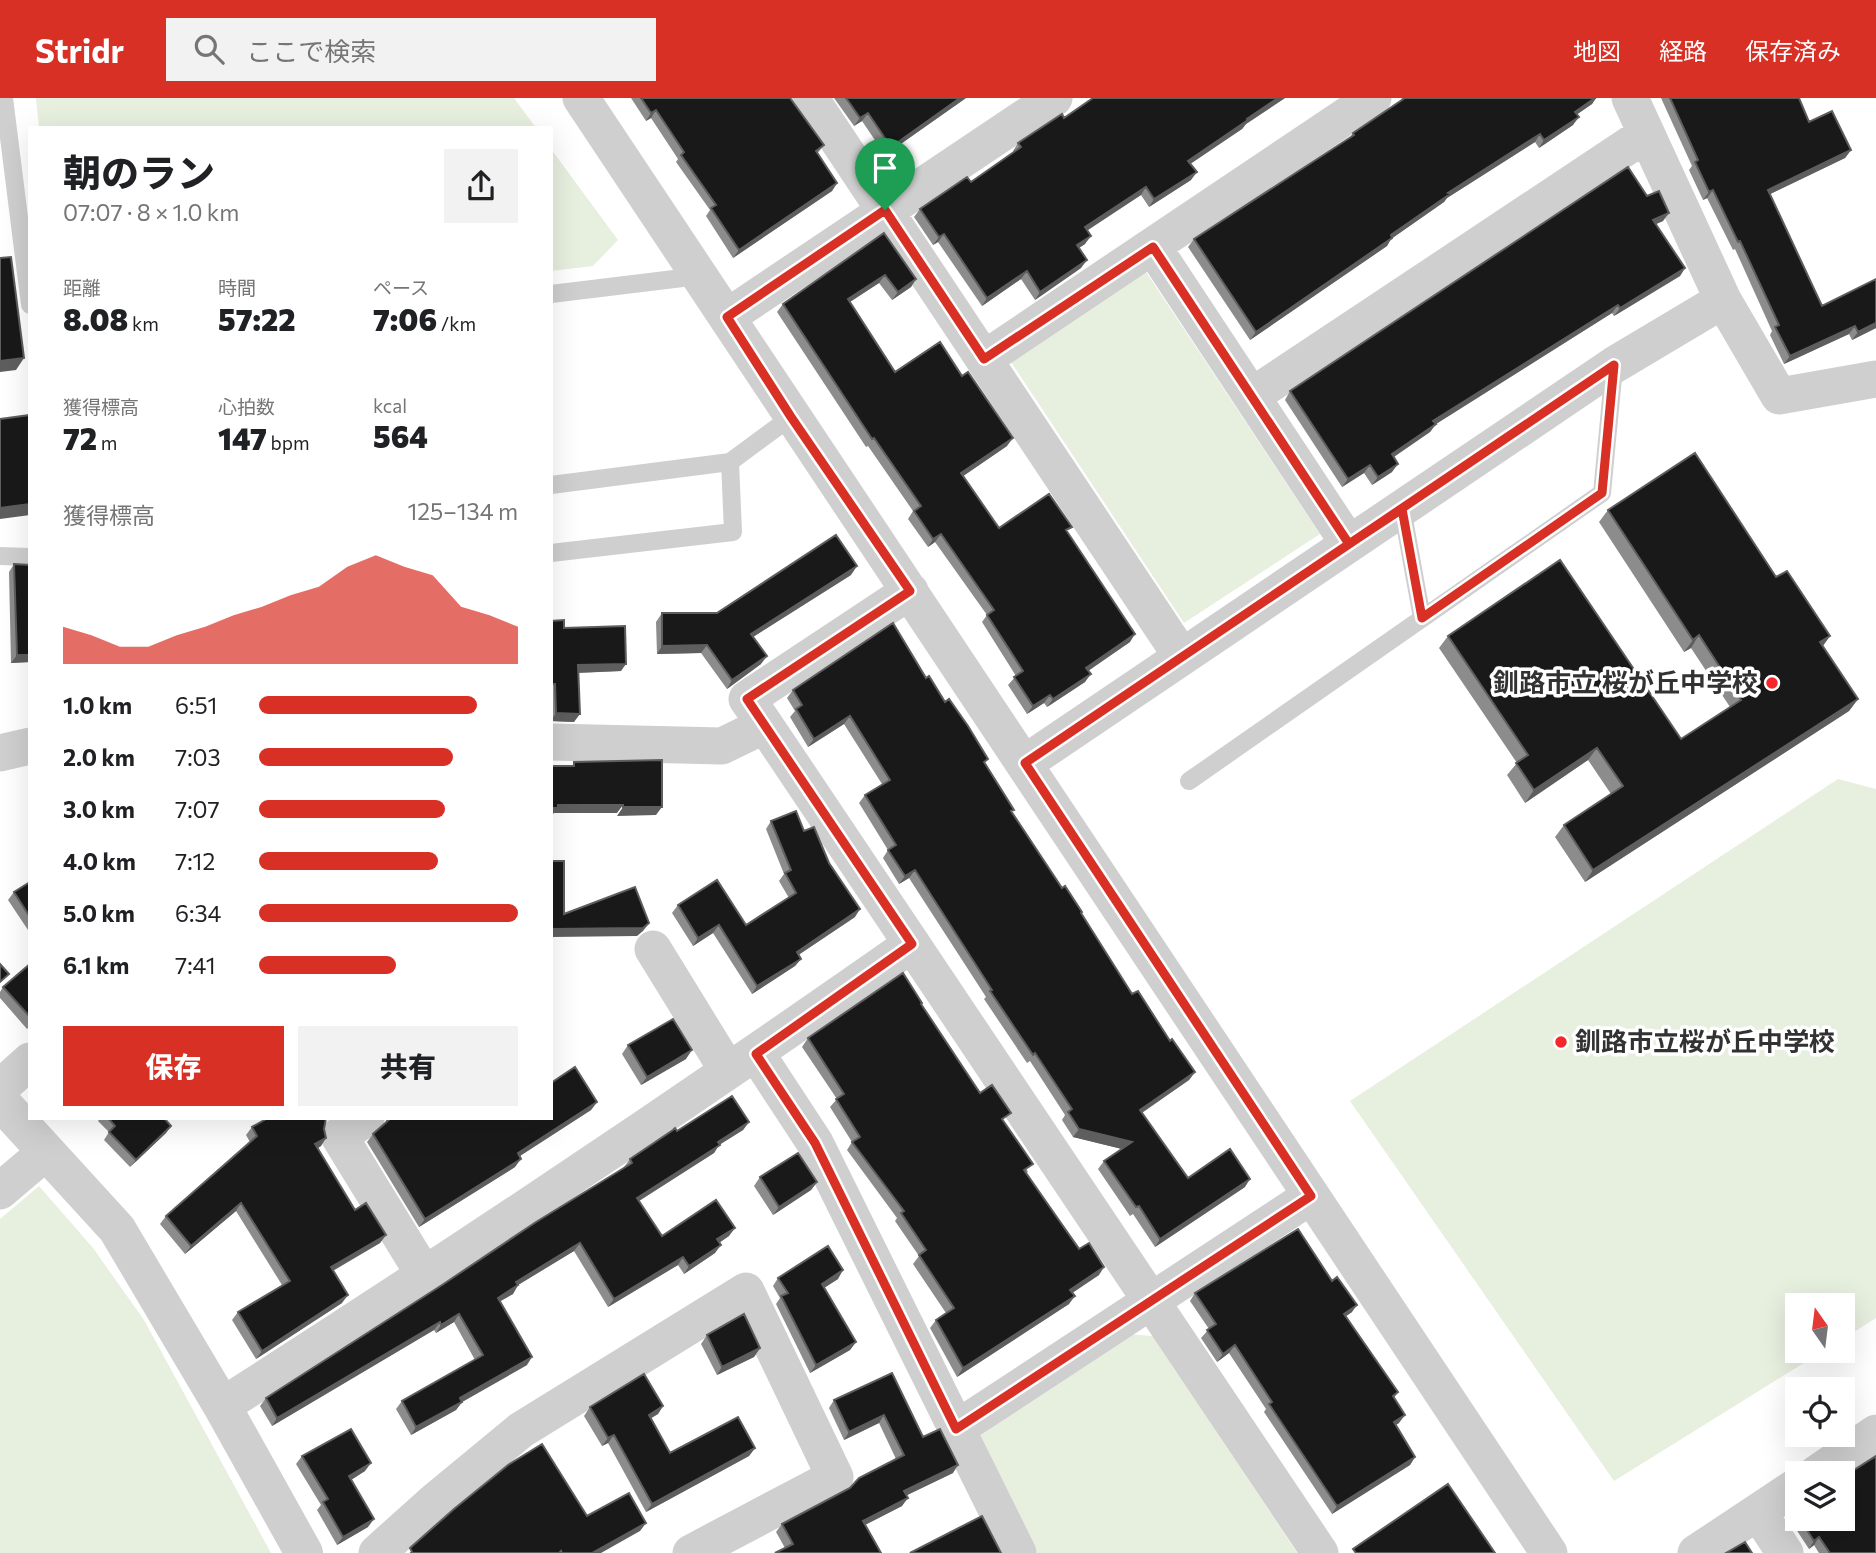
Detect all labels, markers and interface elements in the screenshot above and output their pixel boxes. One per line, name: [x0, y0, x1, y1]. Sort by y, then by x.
search box: [166, 18, 656, 81]
text: Stridr: [35, 29, 124, 70]
icon: search: [190, 30, 228, 68]
text: ここで検索: [246, 35, 376, 66]
text: 地図: [1573, 36, 1621, 65]
text: 経路: [1659, 36, 1707, 65]
text: 保存済み: [1745, 36, 1841, 65]
pin: [855, 138, 915, 210]
text: 朝のラン: [63, 148, 215, 195]
button: share: [444, 149, 518, 223]
icon: arrive: [866, 149, 904, 187]
text: 07:07 · 8 × 1.0 km: [63, 198, 239, 226]
text: 距離: [63, 276, 101, 299]
text: 時間: [218, 276, 256, 299]
text: ペース: [373, 276, 429, 299]
text: 8.08: [63, 300, 128, 337]
text: 57:22: [218, 300, 296, 337]
text: 7:06: [373, 300, 437, 337]
text: km: [128, 312, 159, 335]
text: /km: [437, 312, 476, 335]
text: kcal: [373, 394, 407, 417]
text: 獲得標高: [63, 395, 139, 418]
text: 心拍数: [218, 395, 275, 418]
text: 564: [373, 417, 428, 454]
text: 72: [63, 419, 97, 456]
text: 147: [218, 419, 267, 456]
text: m: [97, 431, 117, 454]
text: bpm: [267, 431, 310, 454]
text: 125–134 m: [407, 497, 518, 525]
text: 獲得標高: [63, 501, 155, 529]
place label: 釧路市立 桜が丘中学校: [1493, 666, 1758, 697]
marker: 釧路市立 桜が丘中学校: [1764, 675, 1780, 691]
text: 1.0 km: [63, 691, 132, 719]
text: 6:51: [175, 691, 217, 719]
text: 2.0 km: [63, 743, 135, 771]
text: 7:03: [175, 743, 221, 771]
text: 3.0 km: [63, 795, 135, 823]
text: 7:07: [175, 795, 220, 823]
text: 4.0 km: [63, 847, 136, 875]
text: 7:12: [175, 847, 215, 875]
text: 5.0 km: [63, 899, 135, 927]
text: 6:34: [175, 899, 221, 927]
text: 6.1 km: [63, 951, 129, 979]
text: 7:41: [175, 951, 216, 979]
place label: 釧路市立桜が丘中学校: [1575, 1025, 1835, 1056]
button: 保存: [63, 1026, 284, 1106]
button: 共有: [298, 1026, 518, 1106]
marker: 釧路市立桜が丘中学校: [1553, 1034, 1569, 1050]
north arrow: [1785, 1293, 1855, 1363]
map controls: [1785, 1293, 1855, 1531]
button: locate: [1785, 1377, 1855, 1447]
button: layers: [1785, 1461, 1855, 1531]

